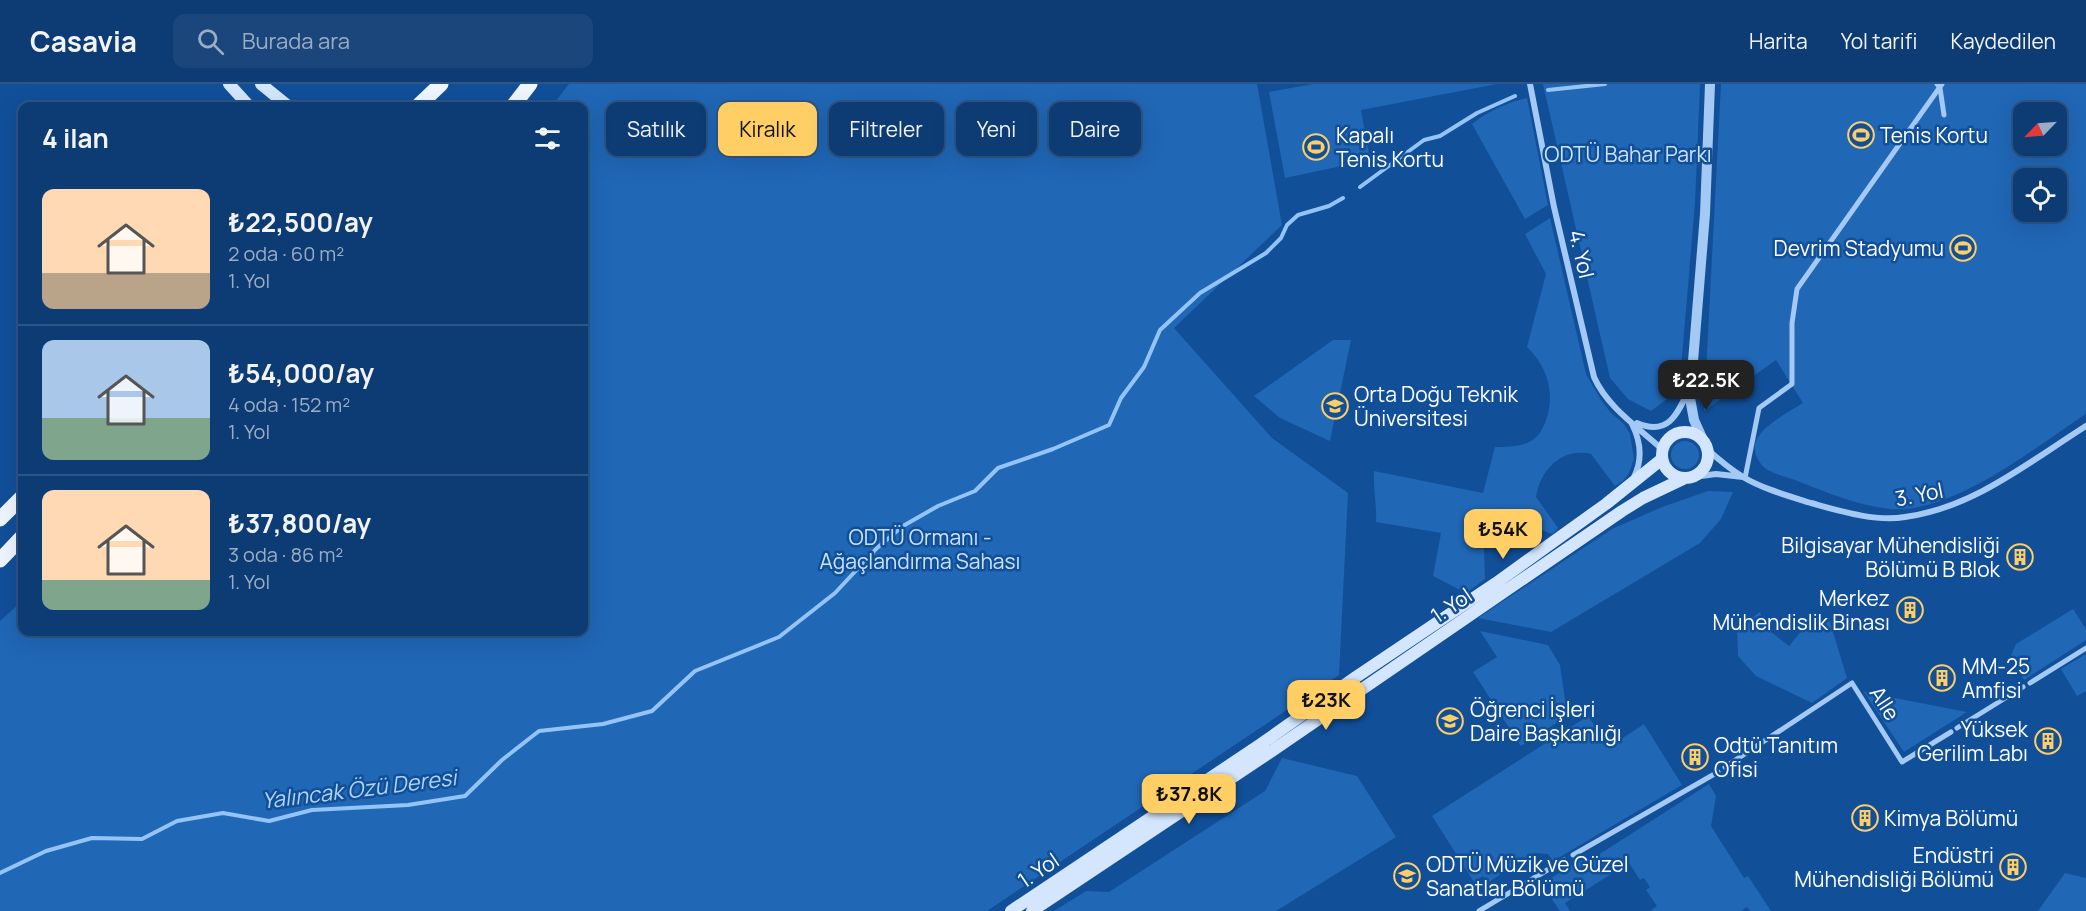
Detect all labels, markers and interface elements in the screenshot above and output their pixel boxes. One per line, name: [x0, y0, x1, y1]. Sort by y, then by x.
search box: [173, 14, 593, 68]
text: Casavia: [30, 22, 137, 60]
icon: search: [194, 25, 227, 58]
text: Burada ara: [242, 26, 350, 56]
text: Harita: [1749, 27, 1808, 55]
text: Yol tarifi: [1841, 27, 1917, 55]
text: Kaydedilen: [1950, 27, 2056, 55]
chip: Satılık: [606, 102, 706, 156]
chip: Kiralık: [718, 102, 817, 156]
chip: Filtreler: [829, 102, 944, 156]
chip: Yeni: [956, 102, 1037, 156]
chip: Daire: [1049, 102, 1141, 156]
north arrow: [2013, 102, 2067, 156]
map controls: [2013, 102, 2067, 222]
text: 4 ilan: [42, 120, 109, 156]
sports icon: Tenis Kortu: [1846, 120, 1876, 150]
place label: Kapalı Tenis Kortu: [1336, 121, 1444, 173]
place label: Tenis Kortu: [1880, 121, 1988, 149]
icon: filters: [531, 122, 564, 155]
sports icon: Kapalı Tenis Kortu: [1301, 132, 1331, 162]
park label: ODTÜ Bahar Parkı: [1544, 140, 1712, 168]
button: locate: [2013, 168, 2067, 222]
text: ₺22,500/ay: [228, 204, 373, 240]
icon: home: [90, 213, 162, 285]
street label: 4. Yol: [1563, 227, 1601, 281]
sports icon: Devrim Stadyumu: [1948, 233, 1978, 263]
place label: Devrim Stadyumu: [1774, 234, 1944, 262]
text: 2 oda · 60 m²: [228, 240, 344, 267]
text: 1. Yol: [228, 267, 270, 294]
text: ₺54,000/ay: [228, 355, 374, 391]
pin: ₺22.5K: [1657, 360, 1755, 411]
icon: home: [90, 364, 162, 436]
text: ₺22.5K: [1672, 366, 1740, 393]
place label: Orta Doğu Teknik Üniversitesi: [1354, 380, 1519, 432]
text: 4 oda · 152 m²: [228, 391, 350, 418]
school or university icon: Orta Doğu Teknik Üniversitesi: [1320, 391, 1350, 421]
text: 1. Yol: [228, 418, 270, 445]
street label: 3. Yol: [1893, 476, 1945, 512]
text: ₺37,800/ay: [228, 505, 371, 541]
pin: ₺54K: [1467, 509, 1539, 560]
icon: home: [90, 514, 162, 586]
text: ₺54K: [1478, 515, 1528, 542]
park label: ODTÜ Ormanı - Ağaçlandırma Sahası: [820, 523, 1020, 575]
place label: Bilgisayar Mühendisliği Bölümü B Blok: [1781, 531, 2001, 583]
text: 3 oda · 86 m²: [228, 541, 343, 568]
building icon: Bilgisayar Mühendisliği Bölümü B Blok: [2005, 542, 2035, 572]
text: 1. Yol: [228, 568, 270, 595]
street label: 1. Yol: [1425, 581, 1477, 629]
place label: Merkez Mühendislik Binası: [1712, 584, 1890, 636]
building icon: Merkez Mühendislik Binası: [1895, 595, 1925, 625]
place label: MM-25 Amfisi: [1962, 652, 2030, 704]
building icon: MM-25 Amfisi: [1927, 663, 1957, 693]
pin: ₺23K: [1290, 680, 1362, 731]
street label: Alle: [1864, 681, 1906, 725]
text: ₺23K: [1301, 686, 1351, 713]
place label: Öğrenci İşleri Daire Başkanlığı: [1470, 695, 1622, 747]
school or university icon: Öğrenci İşleri Daire Başkanlığı: [1435, 706, 1465, 736]
place label: Yüksek Gerilim Labı: [1917, 715, 2029, 767]
building icon: Yüksek Gerilim Labı: [2033, 726, 2063, 756]
place label: Odtü Tanıtım Ofisi: [1714, 731, 1838, 783]
building icon: Odtü Tanıtım Ofisi: [1680, 742, 1710, 772]
water label: Yalıncak Özü Deresi: [260, 762, 461, 816]
pin: ₺37.8K: [1140, 774, 1238, 825]
text: ₺37.8K: [1156, 780, 1222, 807]
building icon: Kimya Bölümü: [1850, 803, 1880, 833]
place label: Kimya Bölümü: [1884, 804, 2018, 832]
place label: Endüstri Mühendisliği Bölümü: [1794, 841, 1994, 893]
street label: 1. Yol: [1012, 846, 1064, 894]
place label: ODTÜ Müzik ve Güzel Sanatlar Bölümü: [1426, 850, 1629, 902]
building icon: Endüstri Mühendisliği Bölümü: [1998, 852, 2028, 882]
school or university icon: ODTÜ Müzik ve Güzel Sanatlar Bölümü: [1392, 861, 1422, 891]

